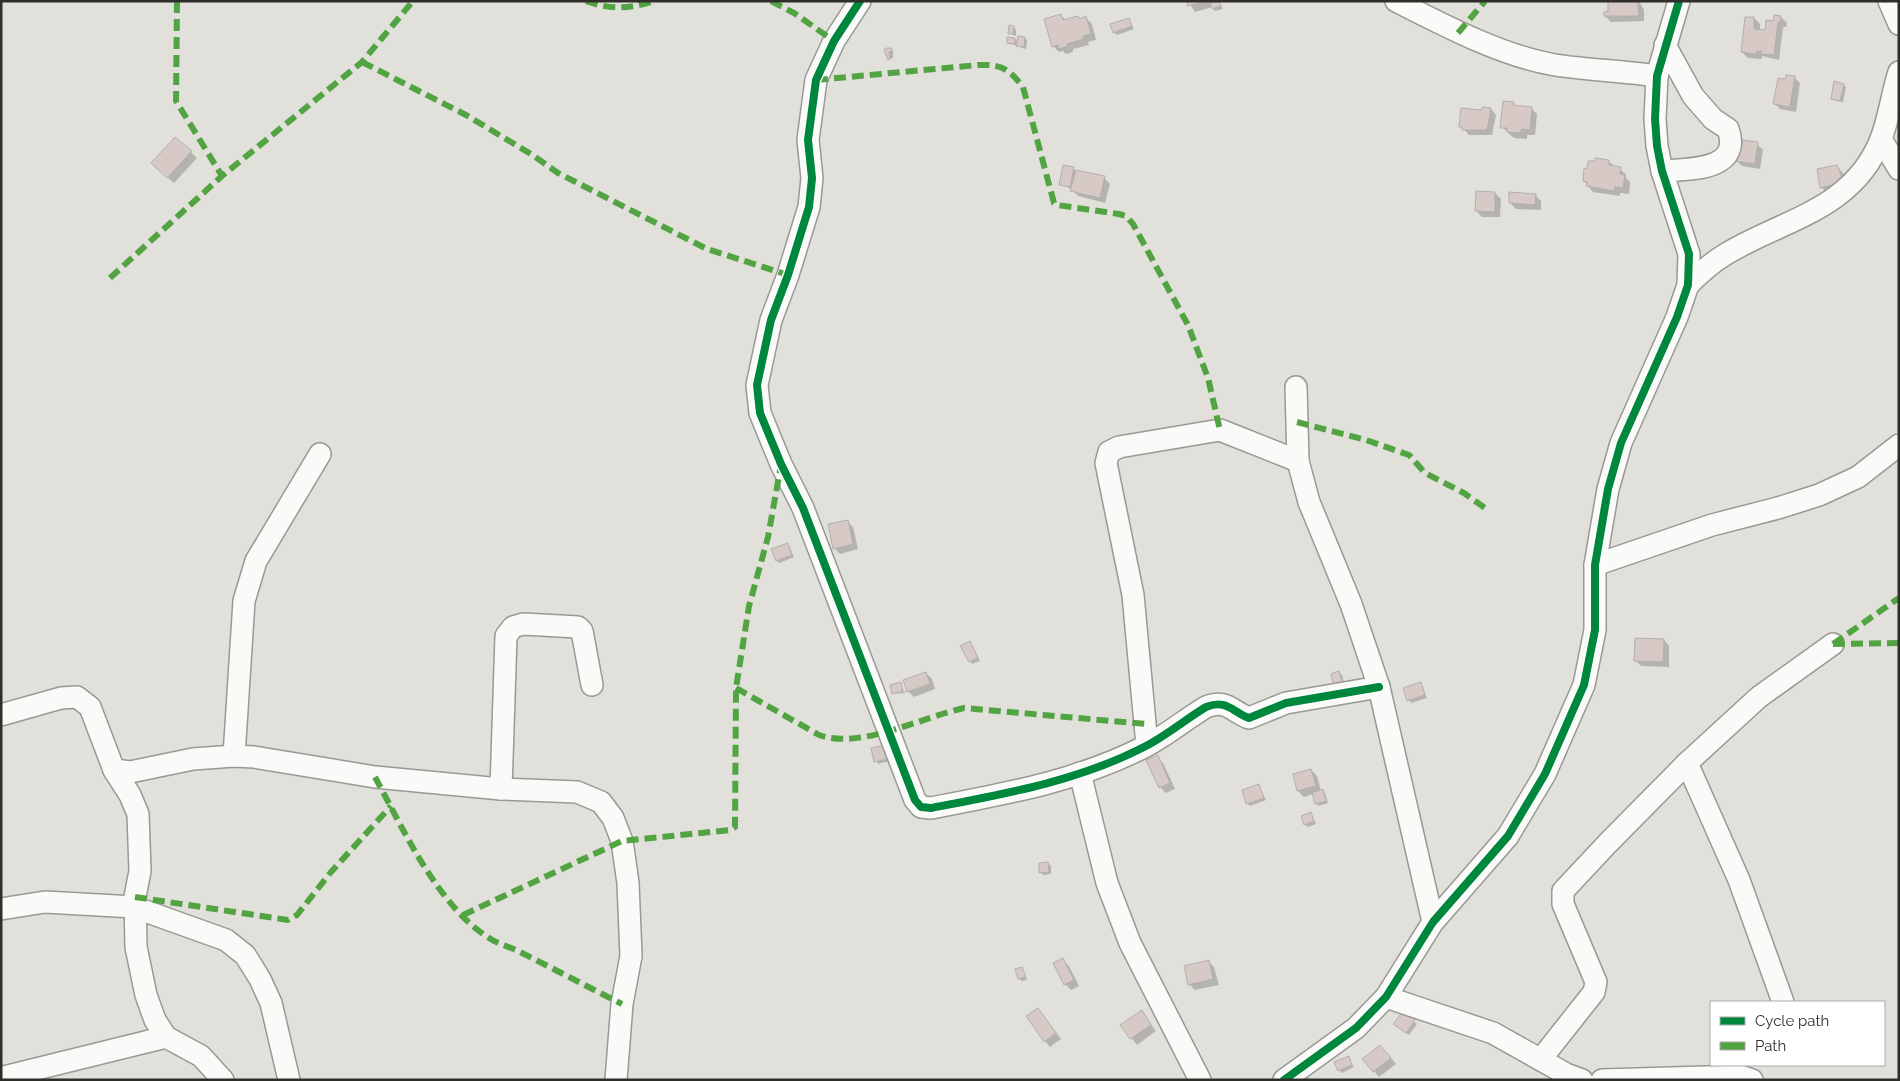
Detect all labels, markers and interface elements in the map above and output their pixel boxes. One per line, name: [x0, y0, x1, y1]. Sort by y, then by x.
legend: [1710, 1001, 1885, 1066]
text: Cycle path: [1755, 1012, 1829, 1030]
text: Path: [1755, 1037, 1786, 1055]

